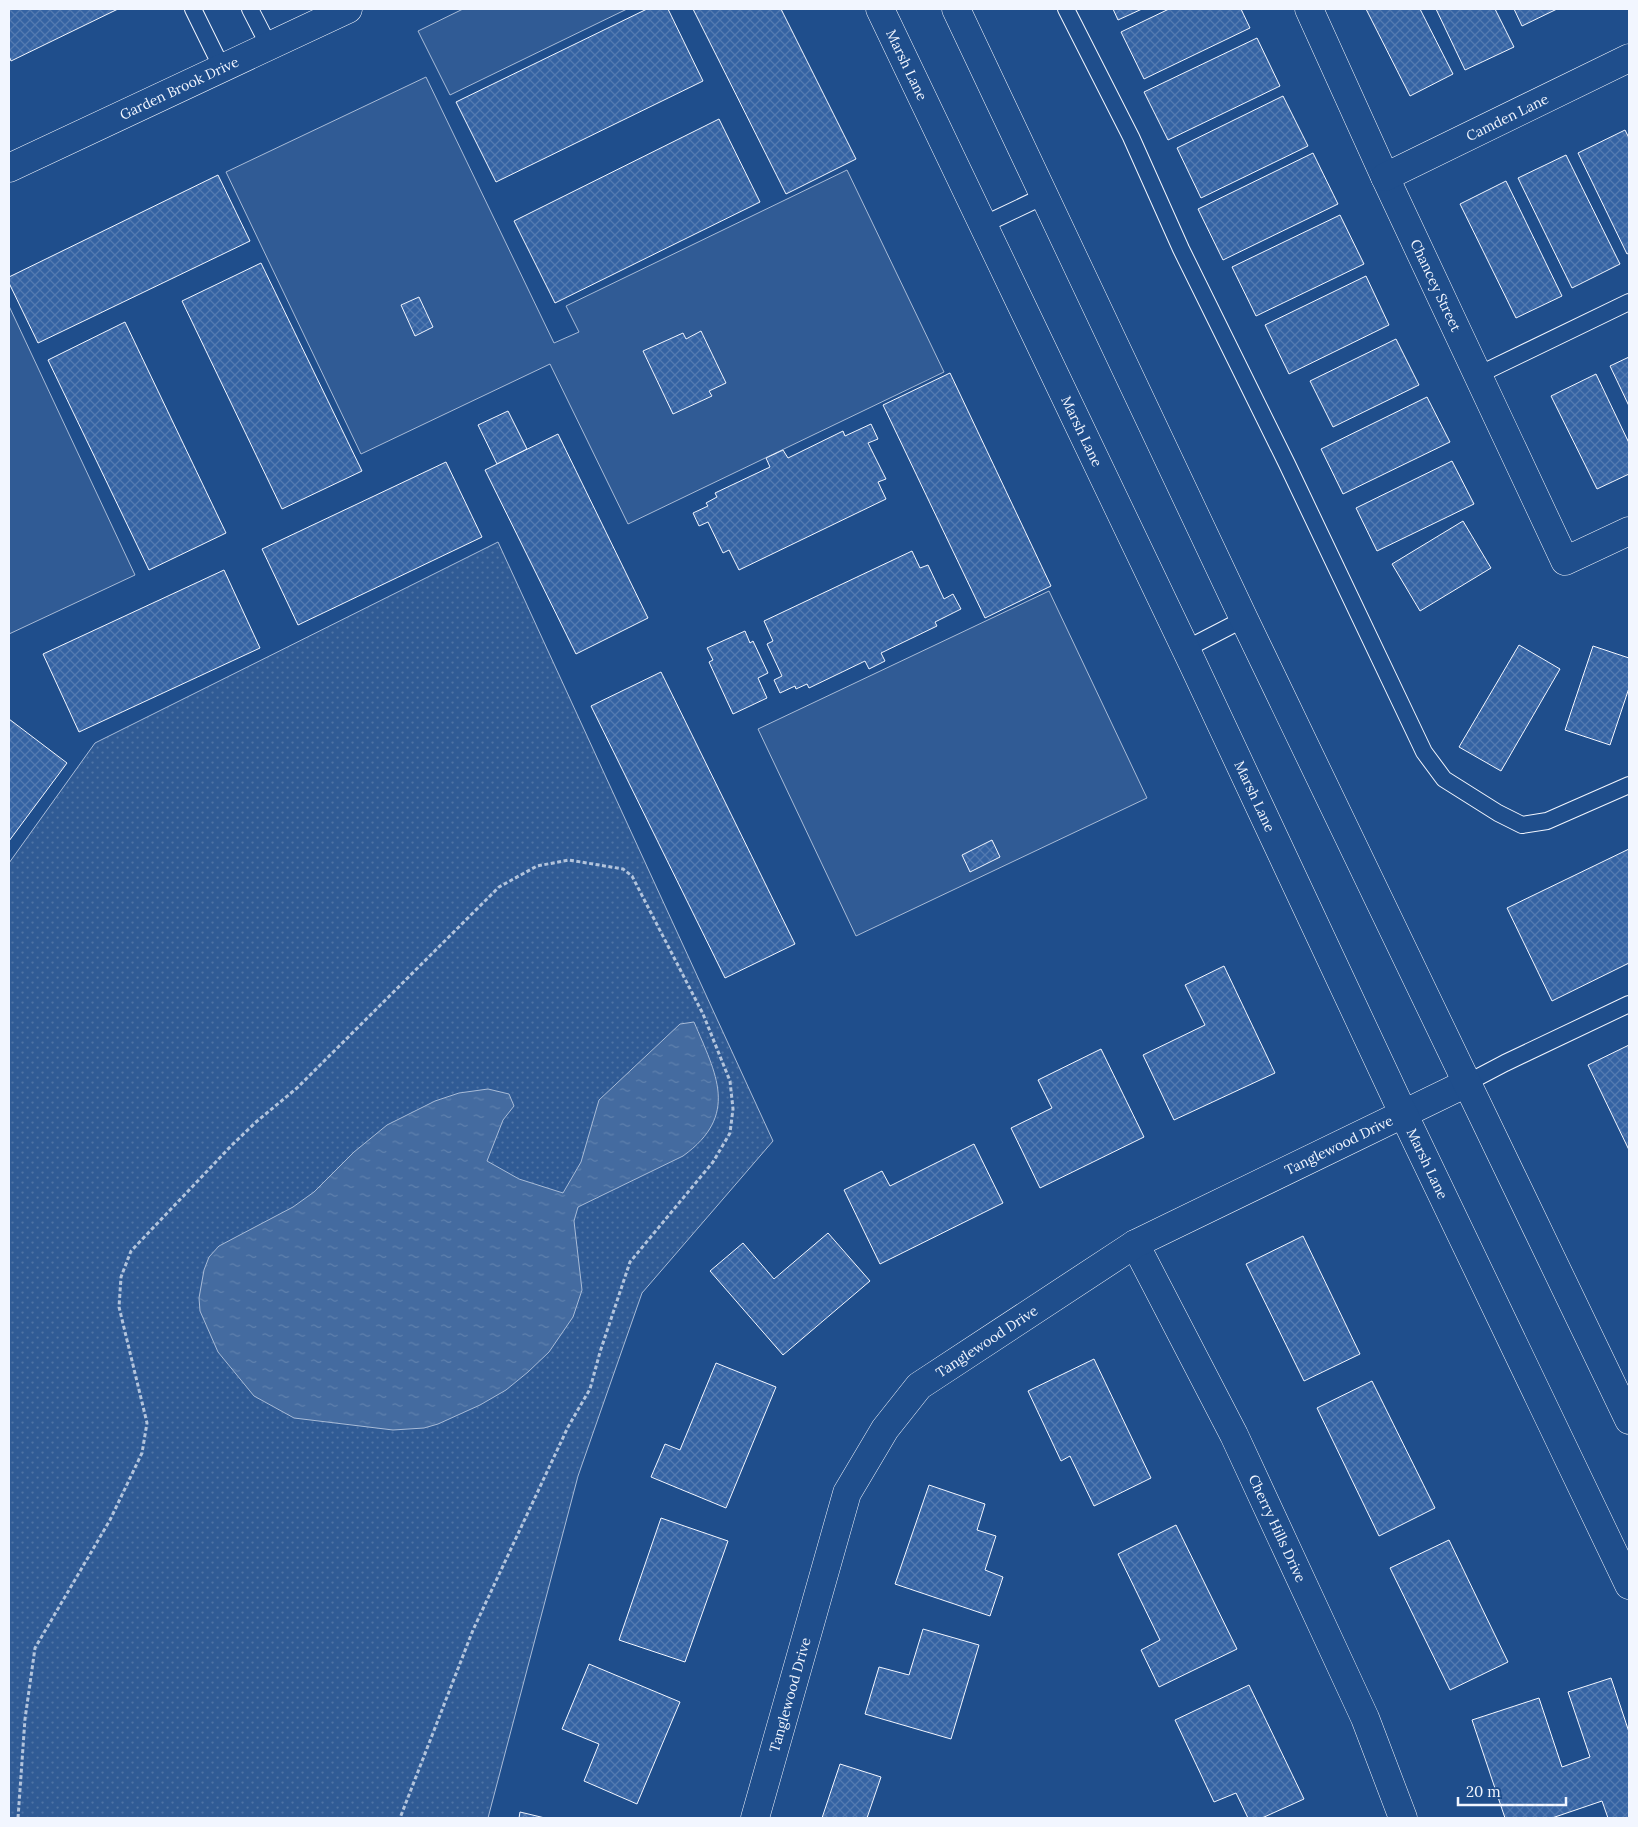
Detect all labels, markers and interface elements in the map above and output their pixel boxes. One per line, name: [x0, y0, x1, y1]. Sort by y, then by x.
street label: Marsh Lane: [882, 27, 932, 104]
street label: Garden Brook Drive: [117, 52, 242, 124]
street label: Camden Lane: [1463, 90, 1552, 145]
street label: Chancey Street: [1406, 236, 1465, 335]
street label: Marsh Lane: [1057, 393, 1107, 470]
street label: Marsh Lane: [1230, 758, 1279, 835]
street label: Tanglewood Drive: [1282, 1111, 1396, 1179]
street label: Marsh Lane: [1403, 1125, 1452, 1203]
street label: Tanglewood Drive: [932, 1301, 1041, 1382]
street label: Cherry Hills Drive: [1245, 1472, 1310, 1586]
street label: Tanglewood Drive: [765, 1635, 815, 1754]
scale bar: [1458, 1774, 1566, 1806]
text: 20 m: [1466, 1782, 1501, 1801]

